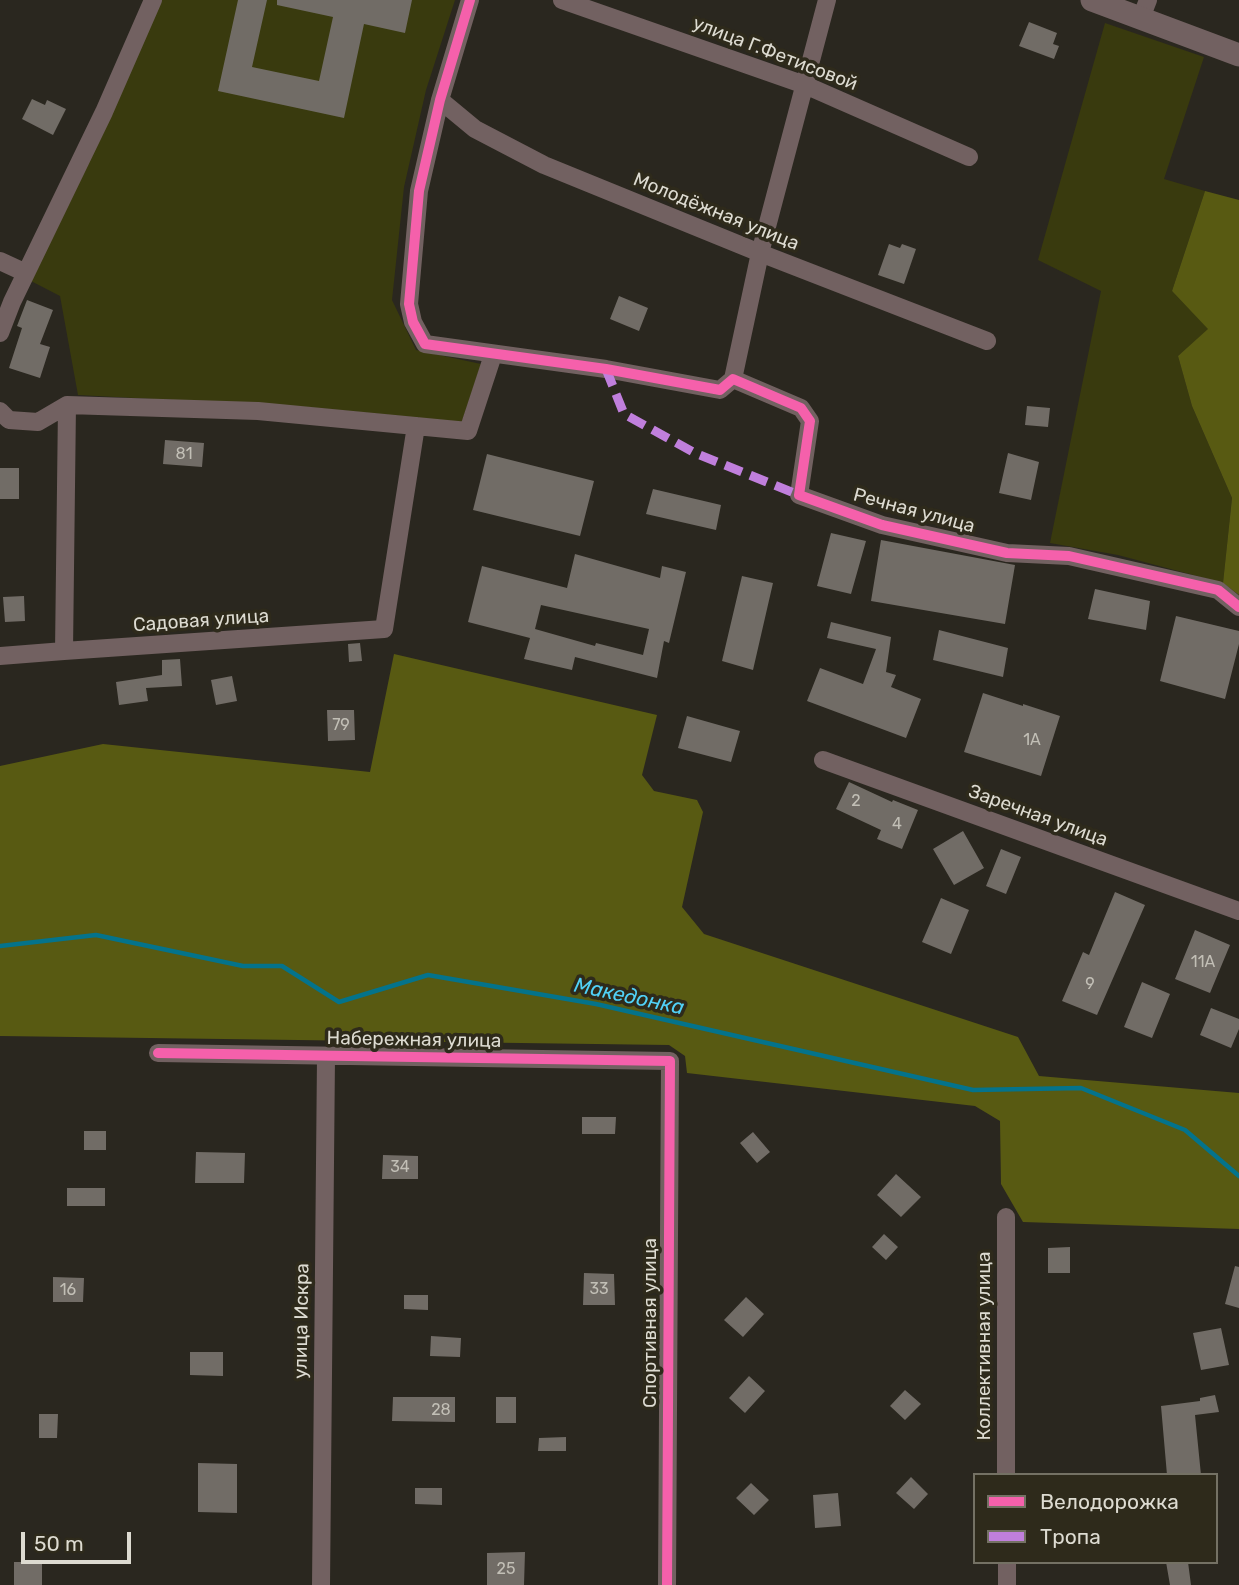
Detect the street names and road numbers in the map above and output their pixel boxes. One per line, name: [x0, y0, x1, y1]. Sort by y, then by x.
street label: улица Г.Фетисовой: [689, 12, 861, 96]
street label: Молодёжная улица: [630, 168, 802, 256]
street label: Речная улица: [851, 484, 977, 538]
street label: Садовая улица: [132, 605, 270, 637]
street label: Заречная улица: [965, 780, 1111, 852]
street label: Набережная улица: [327, 1027, 501, 1053]
street label: Спортивная улица: [640, 1238, 662, 1408]
street label: Коллективная улица: [974, 1252, 996, 1440]
street label: улица Искра: [290, 1263, 314, 1379]

